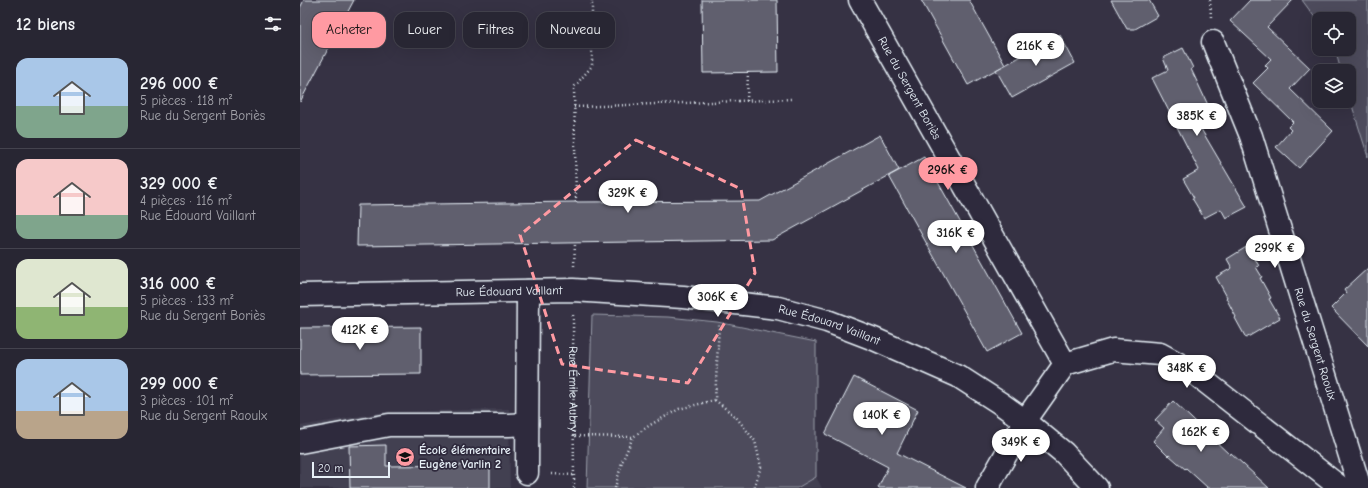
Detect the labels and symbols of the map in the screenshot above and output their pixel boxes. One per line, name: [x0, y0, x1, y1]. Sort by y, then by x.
pin: 216K €: [1003, 33, 1069, 67]
street label: Rue du Sergent Boriès: [875, 34, 944, 142]
pin: 385K €: [1164, 103, 1230, 137]
pin: 296K €: [915, 157, 981, 191]
pin: 329K €: [595, 180, 661, 214]
pin: 316K €: [923, 220, 989, 254]
pin: 299K €: [1242, 235, 1308, 269]
street label: Rue Édouard Vaillant: [455, 283, 563, 299]
pin: 306K €: [685, 284, 751, 318]
street label: Rue du Sergent Raoulx: [1291, 286, 1340, 402]
street label: Rue Édouard Vaillant: [777, 301, 883, 348]
pin: 412K €: [327, 317, 393, 351]
street label: Rue Émile Aubry: [566, 346, 581, 432]
pin: 348K €: [1154, 355, 1220, 389]
pin: 140K €: [849, 402, 915, 436]
pin: 162K €: [1168, 419, 1234, 453]
pin: 349K €: [988, 429, 1054, 463]
place label: École élémentaire Eugène Varlin 2: [419, 443, 511, 471]
school or university icon: École élémentaire Eugène Varlin 2: [394, 446, 416, 468]
scale bar: [312, 460, 390, 479]

